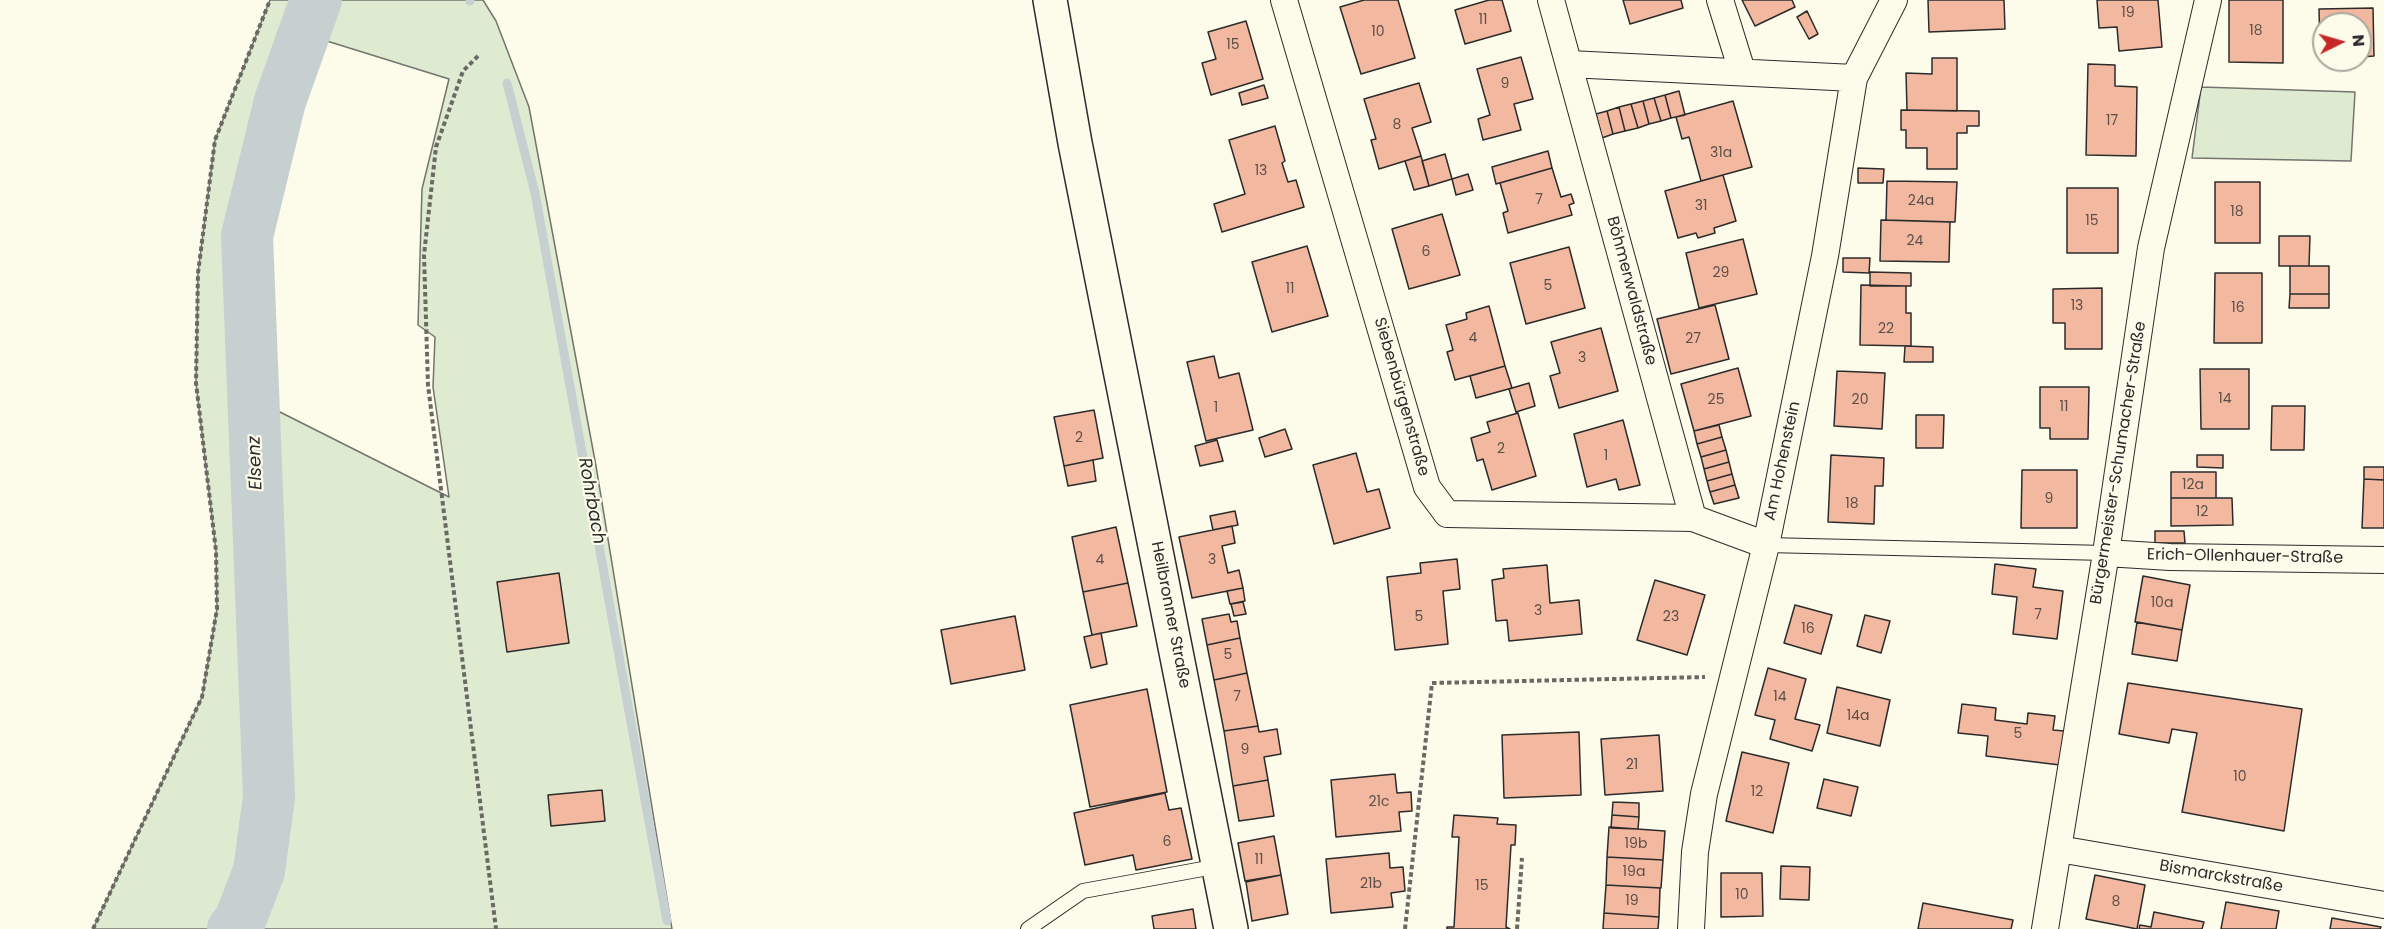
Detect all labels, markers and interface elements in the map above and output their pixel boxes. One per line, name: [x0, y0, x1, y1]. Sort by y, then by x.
house number: 19: [2121, 5, 2135, 21]
house number: 11: [1479, 12, 1487, 28]
north arrow: [2312, 12, 2372, 72]
house number: 18: [2249, 23, 2263, 39]
house number: 10: [1371, 24, 1385, 40]
text: N: [2346, 34, 2370, 48]
house number: 15: [1226, 37, 1240, 53]
house number: 9: [1501, 76, 1509, 92]
house number: 17: [2106, 113, 2118, 129]
house number: 8: [1393, 117, 1401, 133]
house number: 31a: [1710, 145, 1732, 161]
house number: 13: [1255, 163, 1267, 179]
house number: 7: [1535, 192, 1543, 208]
house number: 24a: [1908, 193, 1934, 209]
house number: 31: [1695, 198, 1707, 214]
house number: 18: [2230, 204, 2244, 220]
house number: 15: [2085, 213, 2099, 229]
street label: Böhmerwaldstraße: [1602, 215, 1660, 367]
house number: 24: [1907, 233, 1923, 249]
house number: 6: [1422, 244, 1430, 260]
house number: 29: [1713, 265, 1729, 281]
house number: 5: [1544, 278, 1552, 294]
house number: 11: [1286, 281, 1294, 297]
house number: 13: [2071, 298, 2083, 314]
house number: 16: [2231, 300, 2245, 316]
street label: Siebenbürgenstraße: [1369, 316, 1433, 478]
street label: Bürgermeister-Schumacher-Straße: [2087, 320, 2151, 606]
house number: 22: [1878, 321, 1894, 337]
house number: 4: [1469, 330, 1477, 346]
house number: 27: [1685, 331, 1701, 347]
house number: 3: [1578, 350, 1586, 366]
house number: 14: [2218, 391, 2232, 407]
house number: 25: [1708, 392, 1724, 408]
house number: 20: [1852, 392, 1868, 408]
house number: 11: [2060, 399, 2068, 415]
house number: 1: [1214, 400, 1218, 416]
street label: Am Hohenstein: [1761, 400, 1805, 522]
house number: 2: [1075, 430, 1083, 446]
water label: Elsenz: [244, 436, 268, 490]
house number: 2: [1497, 441, 1505, 457]
house number: 1: [1604, 448, 1608, 464]
water label: Rohrbach: [573, 456, 609, 546]
house number: 12a: [2182, 477, 2204, 493]
house number: 9: [2045, 491, 2053, 507]
house number: 18: [1845, 496, 1859, 512]
house number: 12: [2196, 504, 2208, 520]
street label: Heilbronner Straße: [1146, 540, 1194, 690]
street label: Erich-Ollenhauer-Straße: [2147, 546, 2343, 568]
house number: 4: [1096, 552, 1104, 568]
house number: 3: [1208, 552, 1216, 568]
house number: 10a: [2151, 595, 2173, 611]
house number: 3: [1534, 603, 1542, 619]
house number: 7: [2034, 607, 2042, 623]
house number: 5: [1415, 609, 1423, 625]
house number: 23: [1663, 609, 1679, 625]
house number: 16: [1801, 621, 1815, 637]
house number: 5: [1224, 647, 1232, 663]
house number: 7: [1233, 689, 1241, 705]
house number: 14: [1773, 689, 1787, 705]
house number: 14a: [1847, 708, 1869, 724]
house number: 5: [2014, 726, 2022, 742]
house number: 9: [1241, 742, 1249, 758]
house number: 21: [1626, 757, 1638, 773]
house number: 10: [2233, 769, 2247, 785]
house number: 12: [1751, 784, 1763, 800]
house number: 21c: [1368, 794, 1390, 810]
house number: 6: [1163, 834, 1171, 850]
house number: 19b: [1625, 836, 1647, 852]
house number: 11: [1255, 852, 1263, 868]
street label: Bismarckstraße: [2158, 857, 2284, 897]
house number: 19a: [1623, 864, 1645, 880]
house number: 21b: [1360, 876, 1382, 892]
house number: 15: [1475, 878, 1489, 894]
house number: 10: [1735, 887, 1749, 903]
house number: 19: [1625, 893, 1639, 909]
house number: 8: [2112, 894, 2120, 910]

